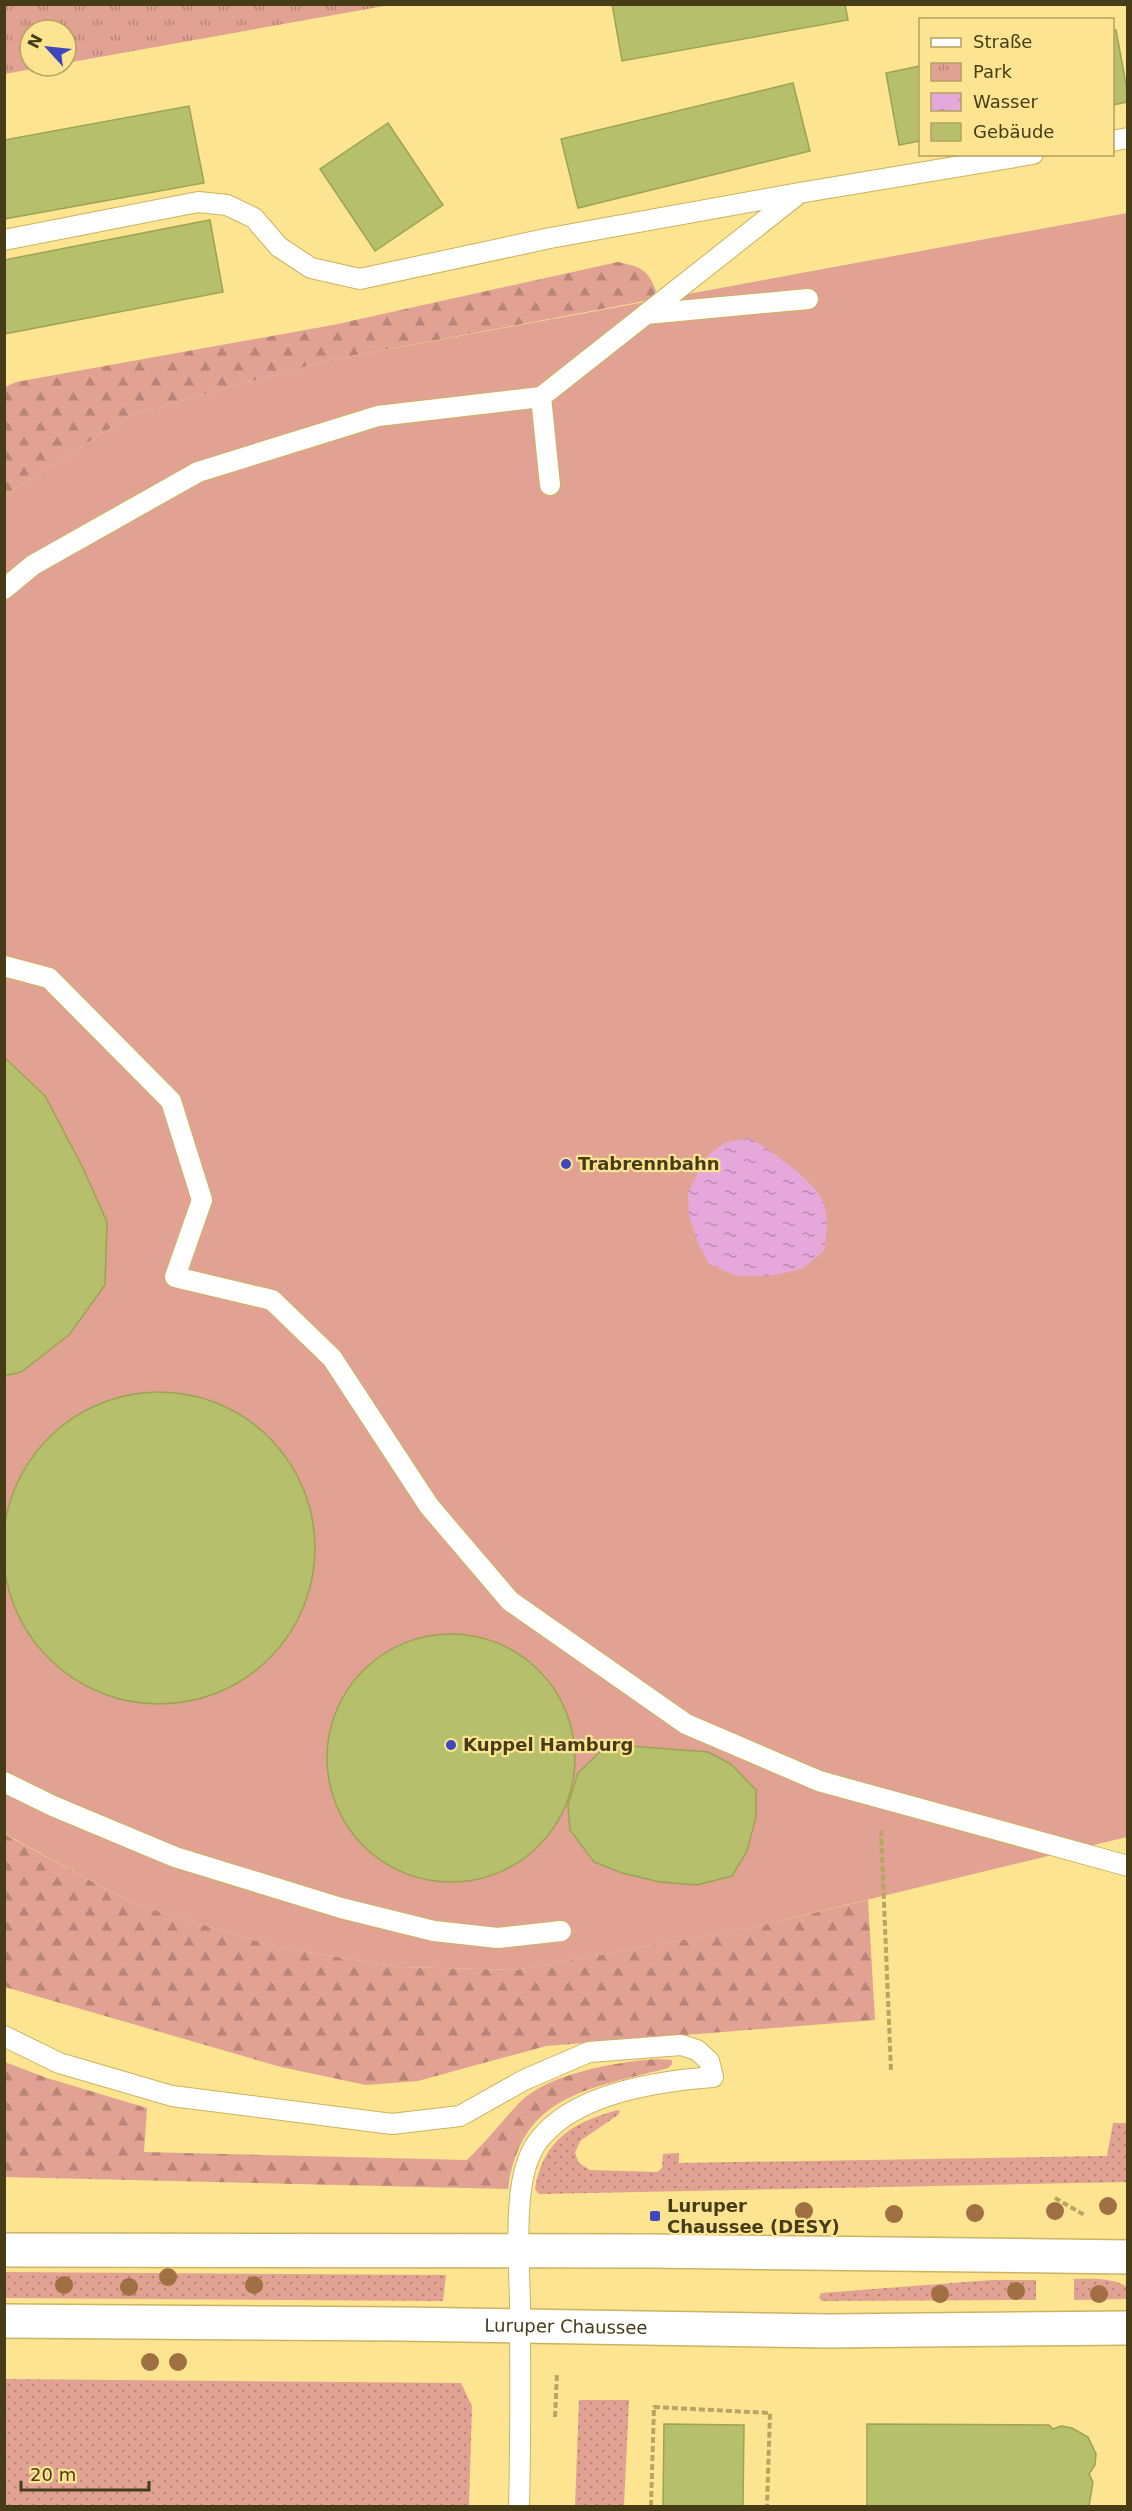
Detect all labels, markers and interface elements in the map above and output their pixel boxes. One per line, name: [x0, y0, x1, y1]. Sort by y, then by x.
north arrow: [18, 18, 78, 78]
legend: [919, 18, 1114, 156]
text: N: [24, 31, 47, 52]
text: Straße: [973, 31, 1032, 52]
text: Park: [973, 61, 1012, 82]
text: Wasser: [973, 91, 1039, 112]
text: Gebäude: [973, 121, 1054, 142]
place label: Trabrennbahn: [578, 1153, 720, 1174]
marker: Trabrennbahn: [559, 1157, 573, 1171]
place label: Kuppel Hamburg: [463, 1734, 633, 1755]
marker: Kuppel Hamburg: [444, 1738, 458, 1752]
place label: Luruper Chaussee (DESY): [667, 2195, 840, 2237]
marker: Luruper Chaussee (DESY): [648, 2209, 662, 2223]
street label: Luruper Chaussee: [484, 2314, 648, 2338]
scale bar: [21, 2454, 148, 2492]
text: 20 m: [30, 2464, 76, 2485]

